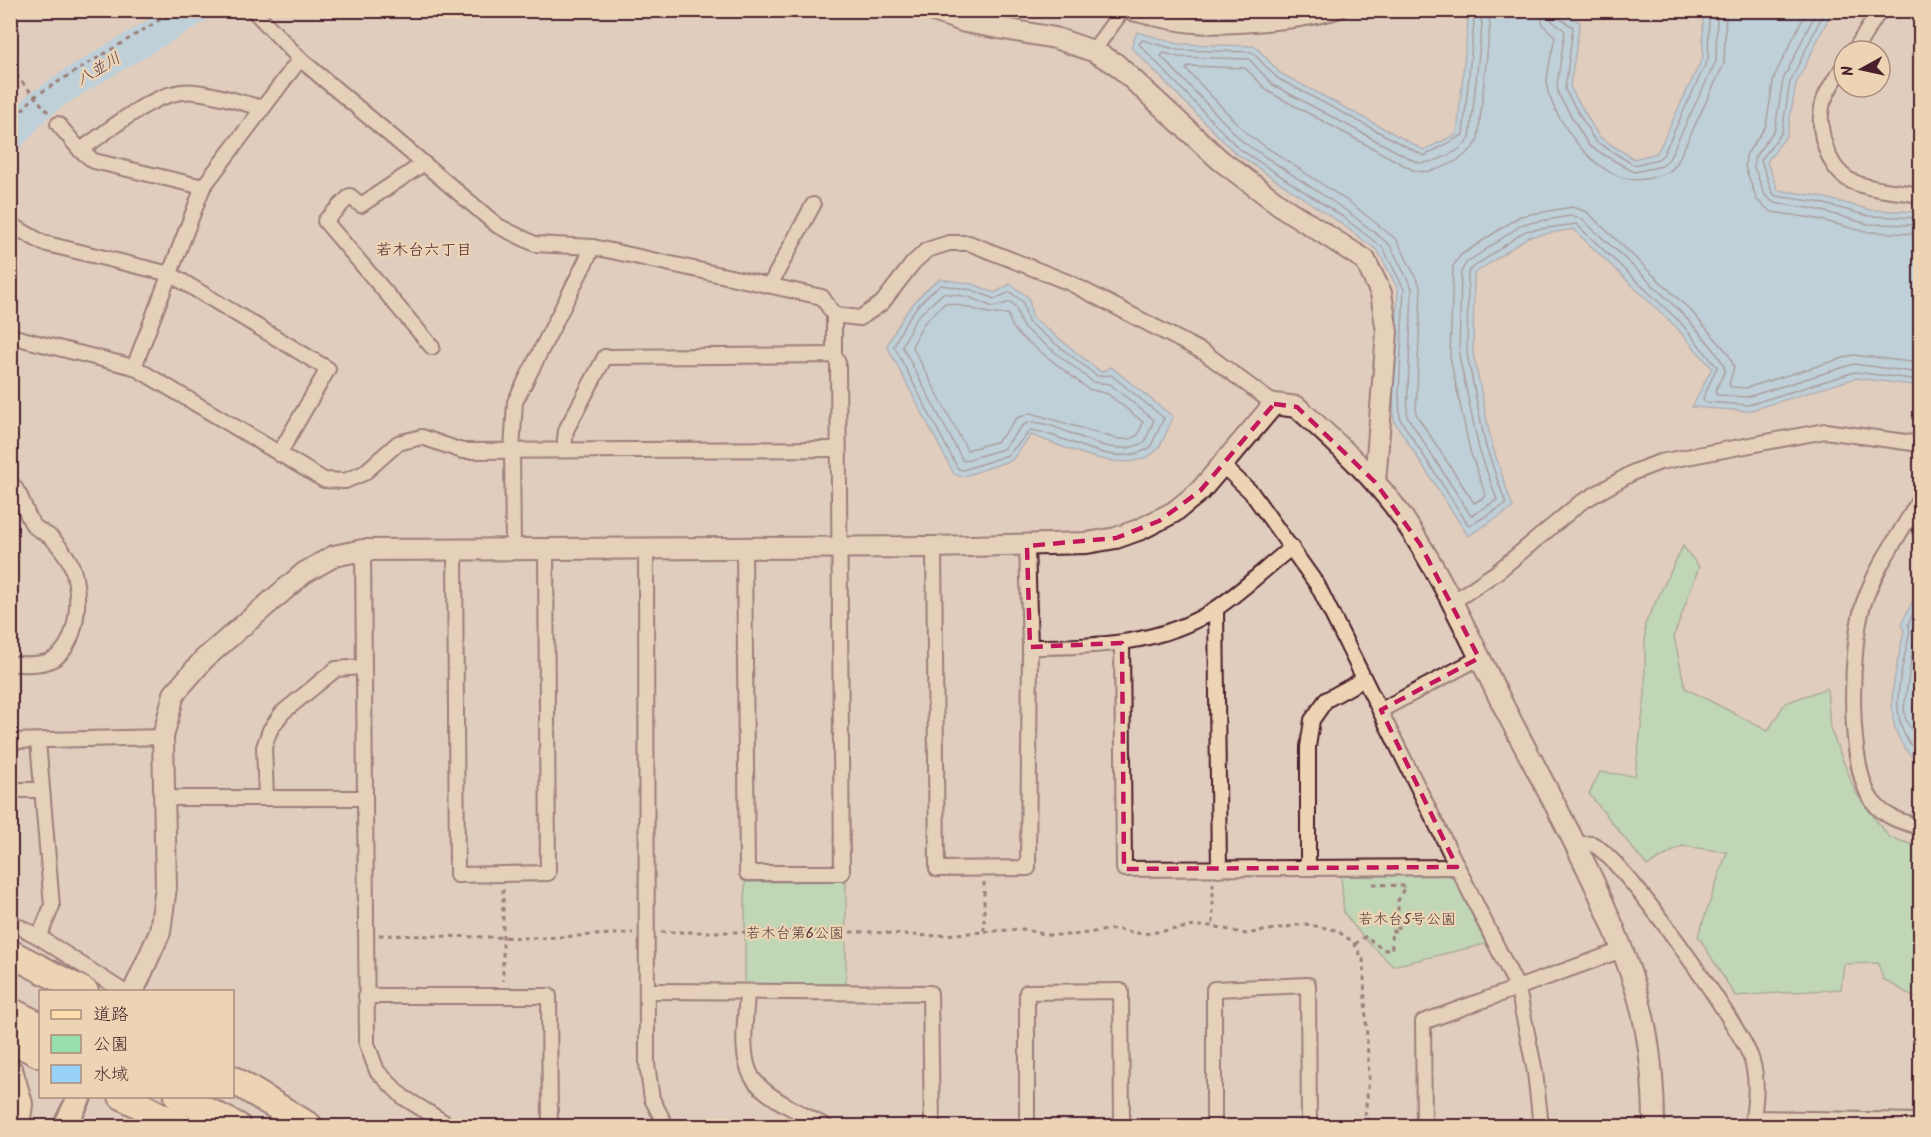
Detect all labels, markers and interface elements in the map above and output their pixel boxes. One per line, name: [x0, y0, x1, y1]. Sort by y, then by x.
north arrow: [1832, 39, 1892, 99]
water label: 八並川: [72, 46, 126, 92]
text: N: [1836, 64, 1862, 78]
district label: 若木台六丁目: [376, 238, 472, 263]
park label: 若木台5号公園: [1358, 908, 1456, 932]
park label: 若木台第6公園: [746, 922, 844, 946]
legend: [39, 990, 234, 1098]
text: 道路: [93, 1001, 129, 1030]
text: 公園: [93, 1031, 129, 1060]
text: 水域: [93, 1061, 129, 1090]

